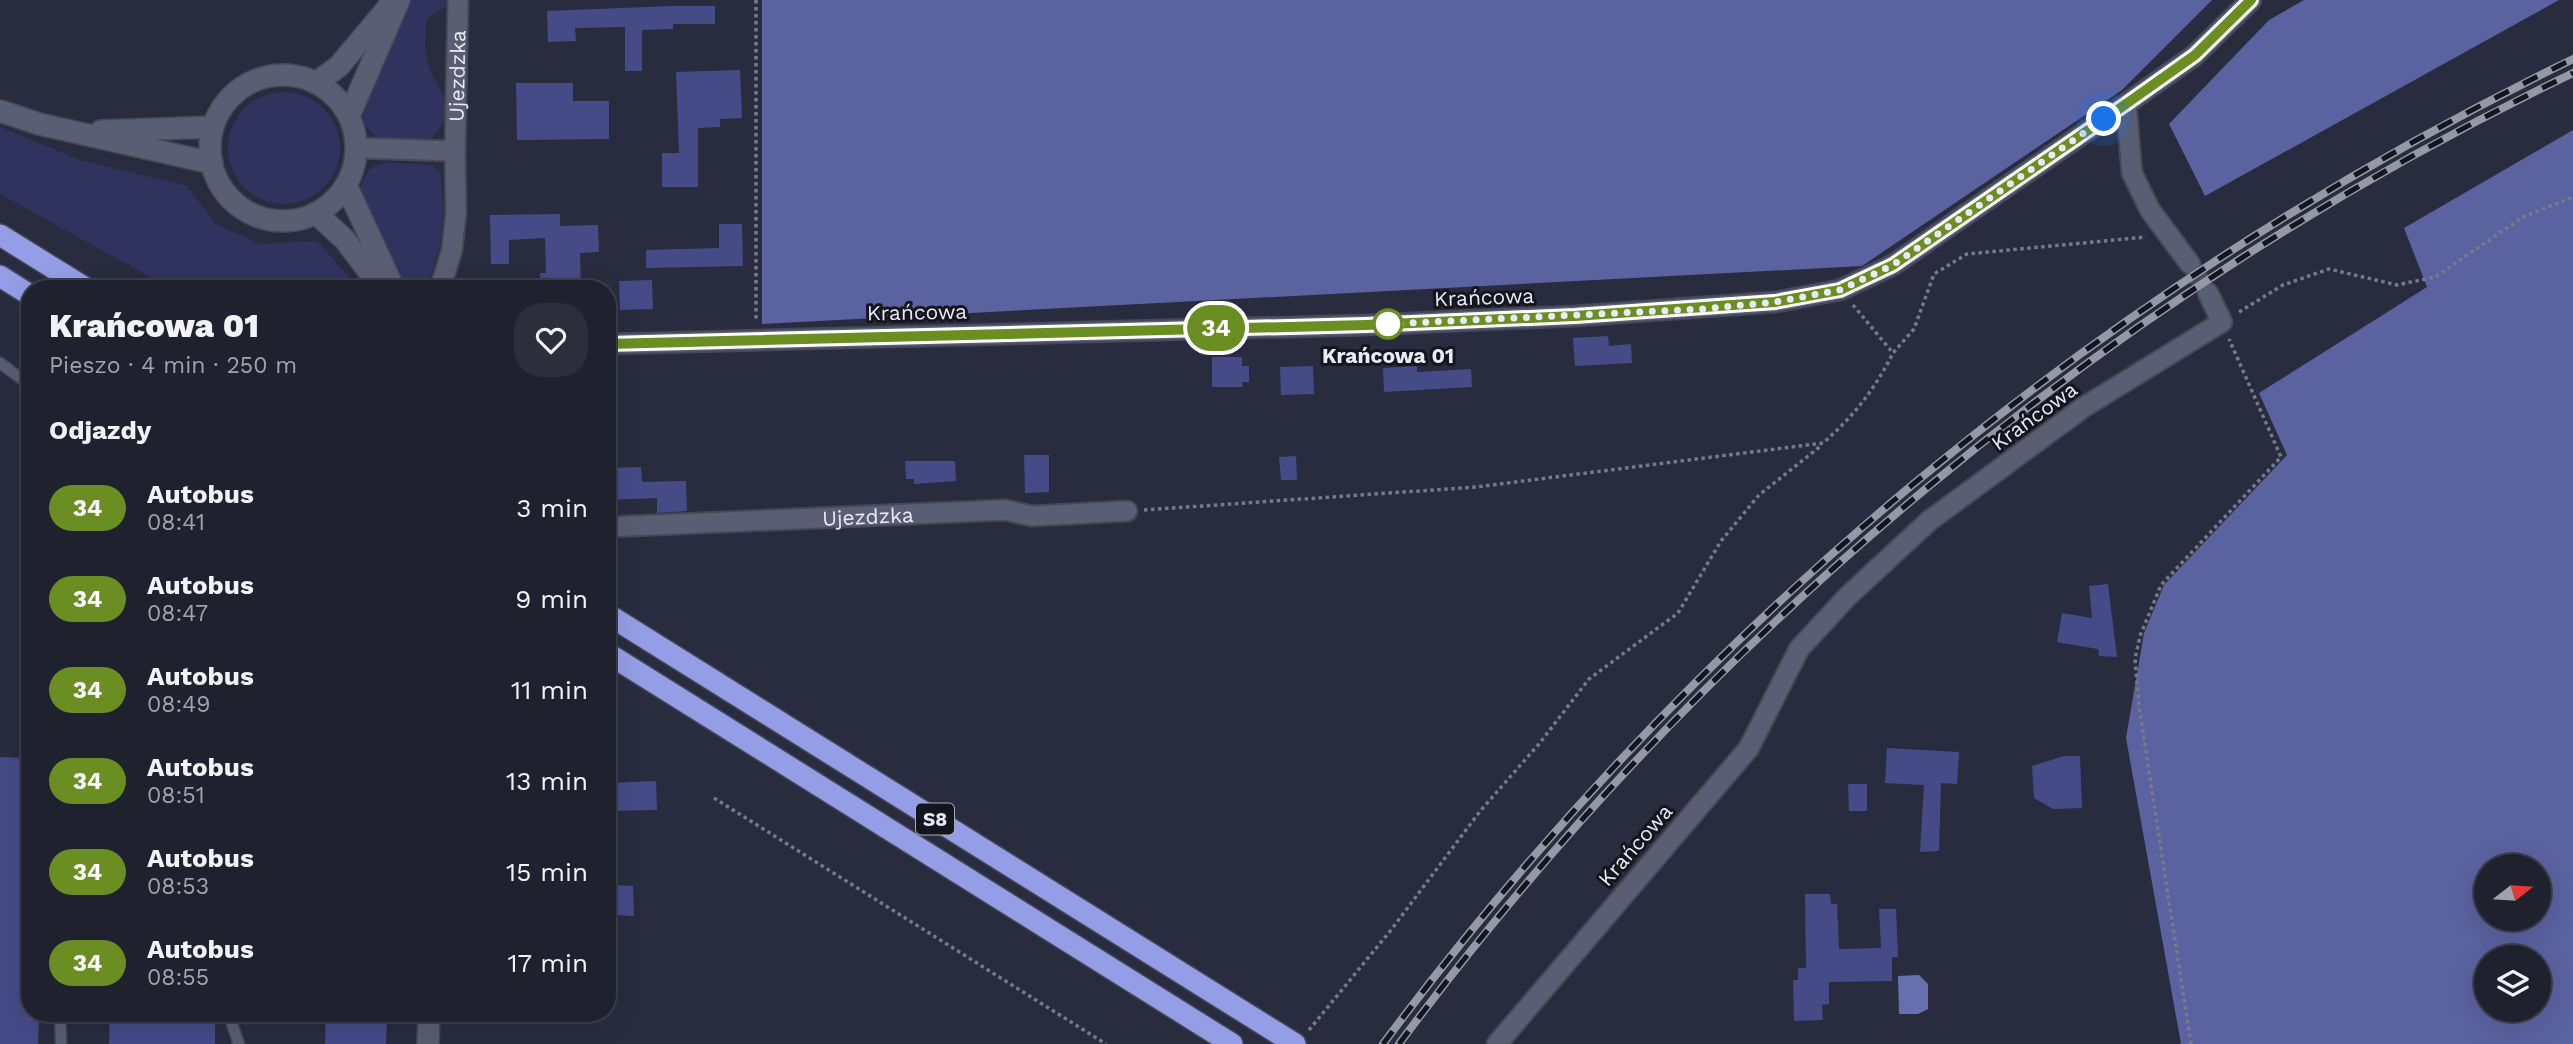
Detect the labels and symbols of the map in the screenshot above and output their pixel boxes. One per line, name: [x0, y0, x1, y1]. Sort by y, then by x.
street label: Ujezdzka: [443, 30, 470, 122]
your location: [2086, 101, 2121, 136]
street label: Krańcowa: [1434, 283, 1535, 311]
street label: Krańcowa: [867, 299, 967, 325]
line badge: 34: [1184, 305, 1248, 351]
marker: Krańcowa 01: [1373, 309, 1403, 339]
place label: Krańcowa 01: [1322, 343, 1454, 368]
street label: Krańcowa: [1986, 376, 2082, 456]
street label: Ujezdzka: [822, 501, 914, 530]
street label: Krańcowa: [1593, 799, 1677, 891]
road number: S8: [916, 804, 954, 834]
north arrow: [2474, 854, 2552, 931]

